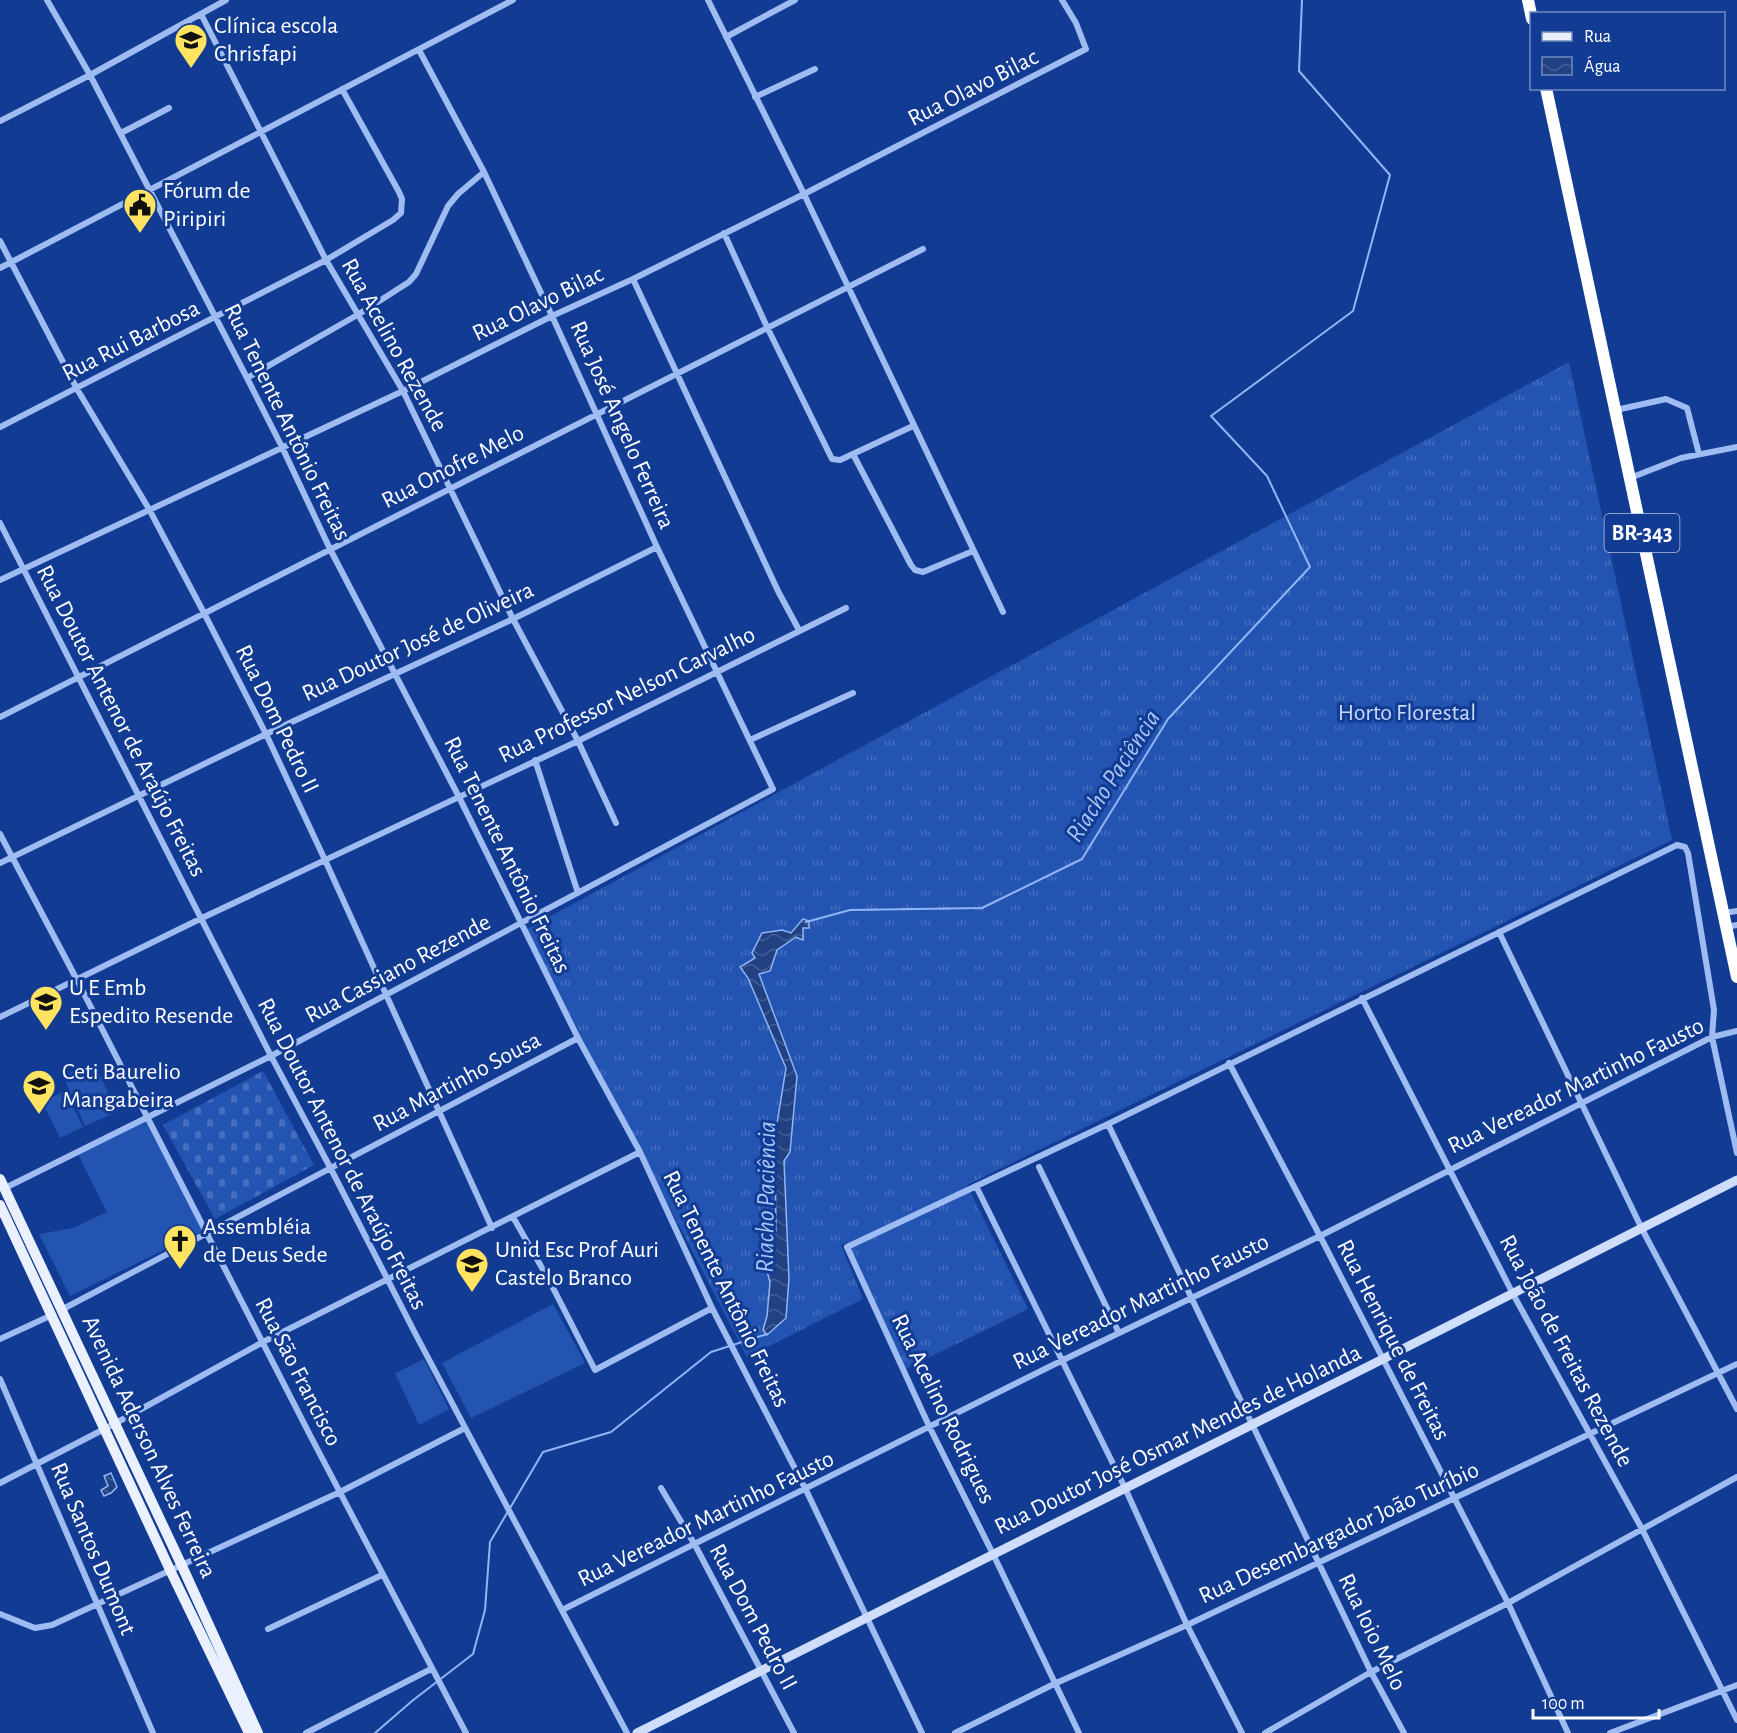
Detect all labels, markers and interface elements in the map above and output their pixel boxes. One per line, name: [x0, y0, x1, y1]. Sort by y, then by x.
legend: [1530, 12, 1725, 90]
place label: Clínica escola Chrisfapi: [214, 14, 338, 66]
school or university icon: Clínica escola Chrisfapi: [173, 22, 209, 69]
text: Rua: [1584, 28, 1611, 46]
street label: Rua Olavo Bilac: [904, 45, 1042, 131]
text: Água: [1584, 55, 1621, 76]
place label: Fórum de Piripiri: [163, 179, 251, 231]
public building icon: Fórum de Piripiri: [122, 187, 158, 234]
street label: Rua Acelino Rezende: [337, 254, 451, 436]
street label: Rua Olavo Bilac: [469, 262, 607, 346]
street label: Rua Rui Barbosa: [58, 296, 204, 386]
street label: Rua Tenente Antônio Freitas: [219, 300, 355, 544]
street label: Rua José Angelo Ferreira: [565, 317, 679, 533]
street label: Rua Onofre Melo: [378, 421, 528, 513]
road number: BR-343: [1604, 514, 1680, 552]
street label: Rua Doutor Antenor de Araújo Freitas: [32, 561, 210, 881]
street label: Rua Doutor José de Oliveira: [298, 578, 538, 706]
street label: Rua Professor Nelson Carvalho: [495, 622, 759, 768]
street label: Rua Dom Pedro II: [231, 641, 323, 797]
park label: Horto Florestal: [1338, 701, 1476, 725]
water label: Riacho Paciência: [1061, 705, 1165, 847]
street label: Rua Tenente Antônio Freitas: [439, 733, 575, 977]
street label: Rua Cassiano Rezende: [301, 910, 495, 1028]
place label: U E Emb Espedito Resende: [69, 976, 233, 1028]
school or university icon: U E Emb Espedito Resende: [28, 984, 64, 1031]
street label: Rua Doutor Antenor de Araújo Freitas: [253, 994, 431, 1314]
street label: Rua Vereador Martinho Fausto: [1444, 1013, 1708, 1159]
street label: Rua Martinho Sousa: [369, 1028, 545, 1136]
place label: Ceti Baurelio Mangabeira: [62, 1060, 181, 1112]
school or university icon: Ceti Baurelio Mangabeira: [21, 1068, 57, 1115]
water label: Riacho Paciência: [752, 1121, 780, 1273]
street label: Rua Tenente Antônio Freitas: [658, 1167, 794, 1411]
place label: Assembléia de Deus Sede: [203, 1215, 328, 1267]
church icon: Assembléia de Deus Sede: [162, 1223, 198, 1270]
street label: Rua Vereador Martinho Fausto: [1009, 1229, 1273, 1375]
street label: Rua João de Freitas Rezende: [1495, 1231, 1637, 1471]
street label: Rua Henrique de Freitas: [1332, 1236, 1454, 1444]
place label: Unid Esc Prof Auri Castelo Branco: [495, 1238, 659, 1290]
school or university icon: Unid Esc Prof Auri Castelo Branco: [454, 1246, 490, 1293]
street label: Rua São Francisco: [250, 1294, 346, 1450]
street label: Rua Acelino Rodrigues: [887, 1310, 999, 1508]
street label: Avenida Aderson Alves Ferreira: [78, 1312, 220, 1582]
street label: Rua Doutor José Osmar Mendes de Holanda: [991, 1340, 1365, 1540]
street label: Rua Vereador Martinho Fausto: [574, 1446, 838, 1592]
street label: Rua Desembargador João Turíbio: [1195, 1457, 1483, 1609]
street label: Rua Santos Dumont: [46, 1459, 140, 1639]
street label: Rua Dom Pedro II: [704, 1540, 802, 1694]
street label: Rua Ioio Melo: [1333, 1570, 1411, 1694]
scale bar: [1533, 1682, 1659, 1720]
text: 100 m: [1542, 1695, 1585, 1713]

